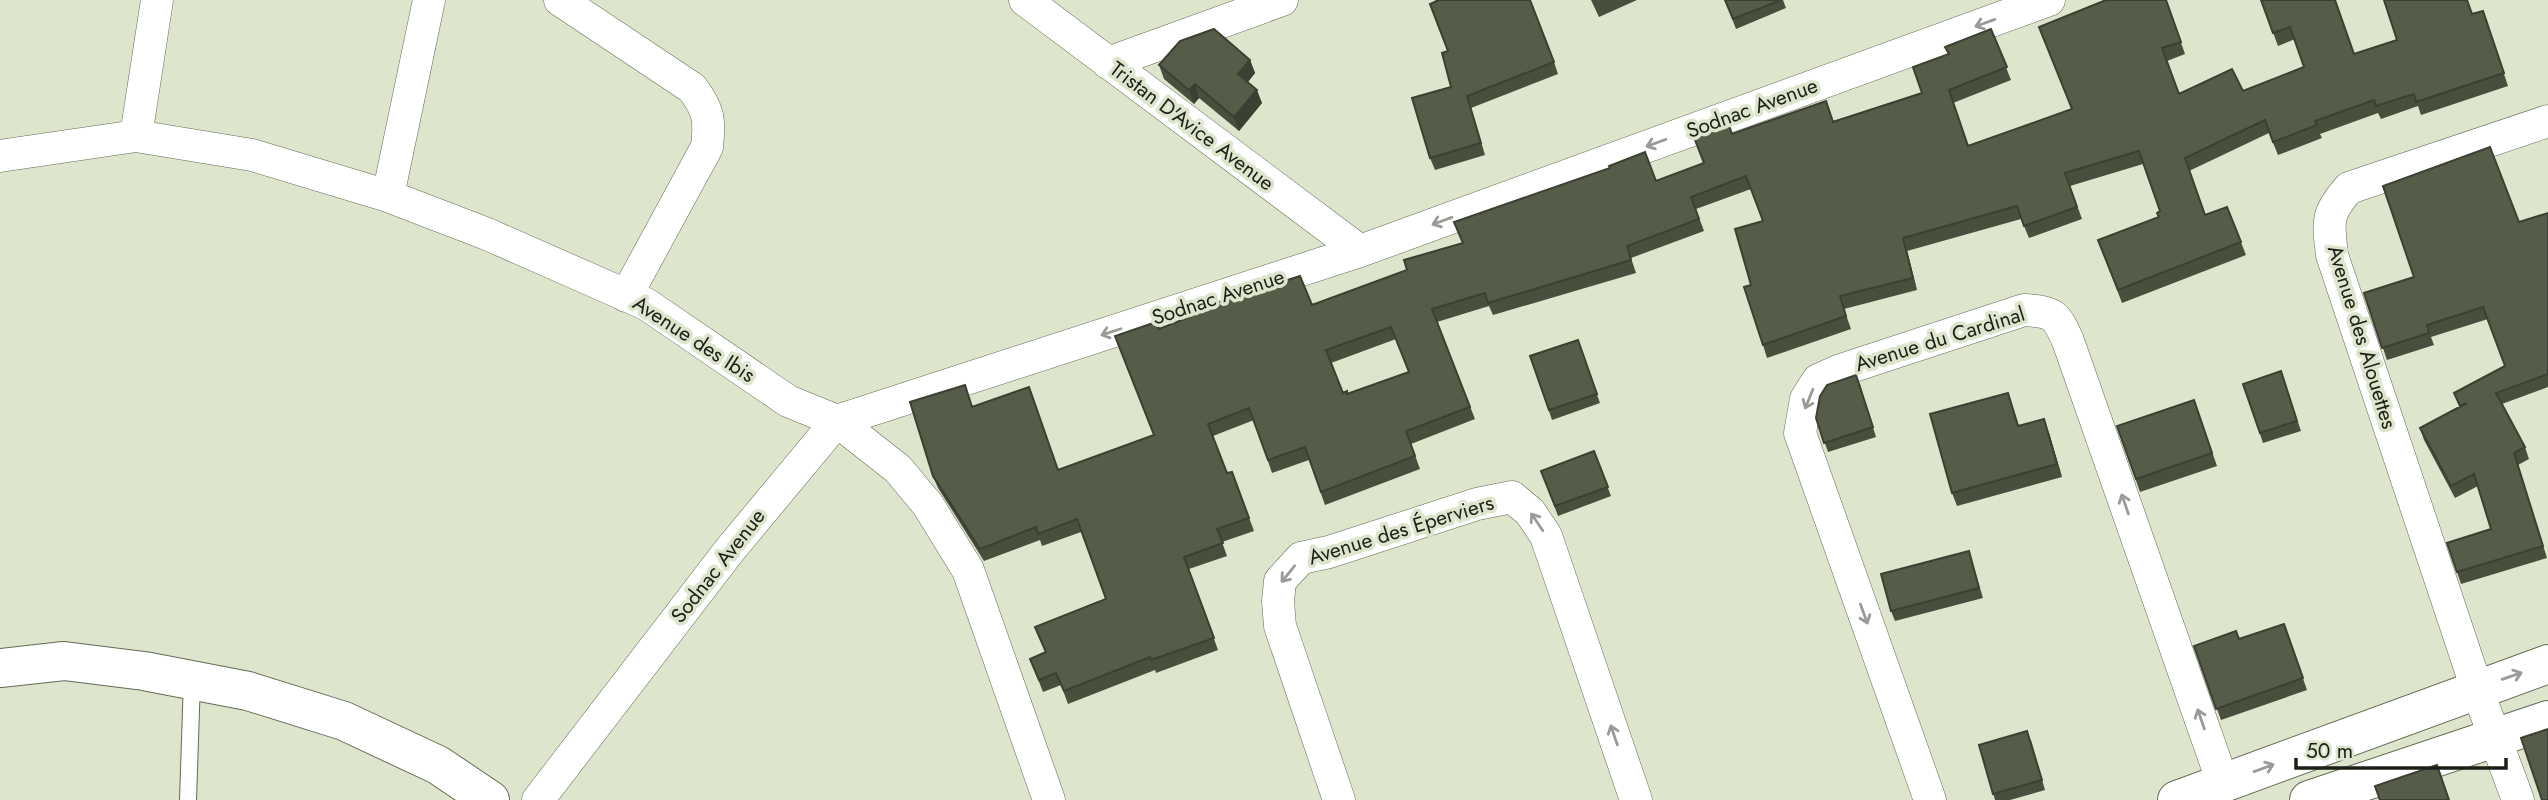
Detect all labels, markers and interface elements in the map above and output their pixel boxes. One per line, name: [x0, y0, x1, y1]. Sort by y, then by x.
one-way arrow: [1975, 18, 1997, 31]
street label: Tristan D'Avice Avenue: [1104, 54, 1281, 198]
street label: Sodnac Avenue: [1682, 70, 1822, 146]
one-way arrow: [1646, 138, 1668, 150]
one-way arrow: [1432, 216, 1454, 228]
street label: Avenue des Alouettes: [2320, 241, 2404, 433]
street label: Sodnac Avenue: [1148, 261, 1288, 333]
street label: Avenue des Ibis: [627, 288, 761, 390]
street label: Avenue du Cardinal: [1851, 299, 2029, 379]
one-way arrow: [1100, 327, 1122, 339]
one-way arrow: [1801, 388, 1814, 409]
street label: Avenue des Éperviers: [1305, 487, 1497, 573]
one-way arrow: [2118, 494, 2130, 516]
street label: Sodnac Avenue: [664, 502, 772, 630]
one-way arrow: [1529, 513, 1544, 532]
one-way arrow: [1280, 565, 1296, 583]
one-way arrow: [1859, 602, 1871, 624]
one-way arrow: [2501, 669, 2523, 682]
one-way arrow: [2194, 708, 2207, 730]
one-way arrow: [1607, 725, 1619, 747]
scale bar: [2296, 726, 2506, 770]
text: 50 m: [2306, 736, 2353, 766]
one-way arrow: [2253, 761, 2275, 773]

